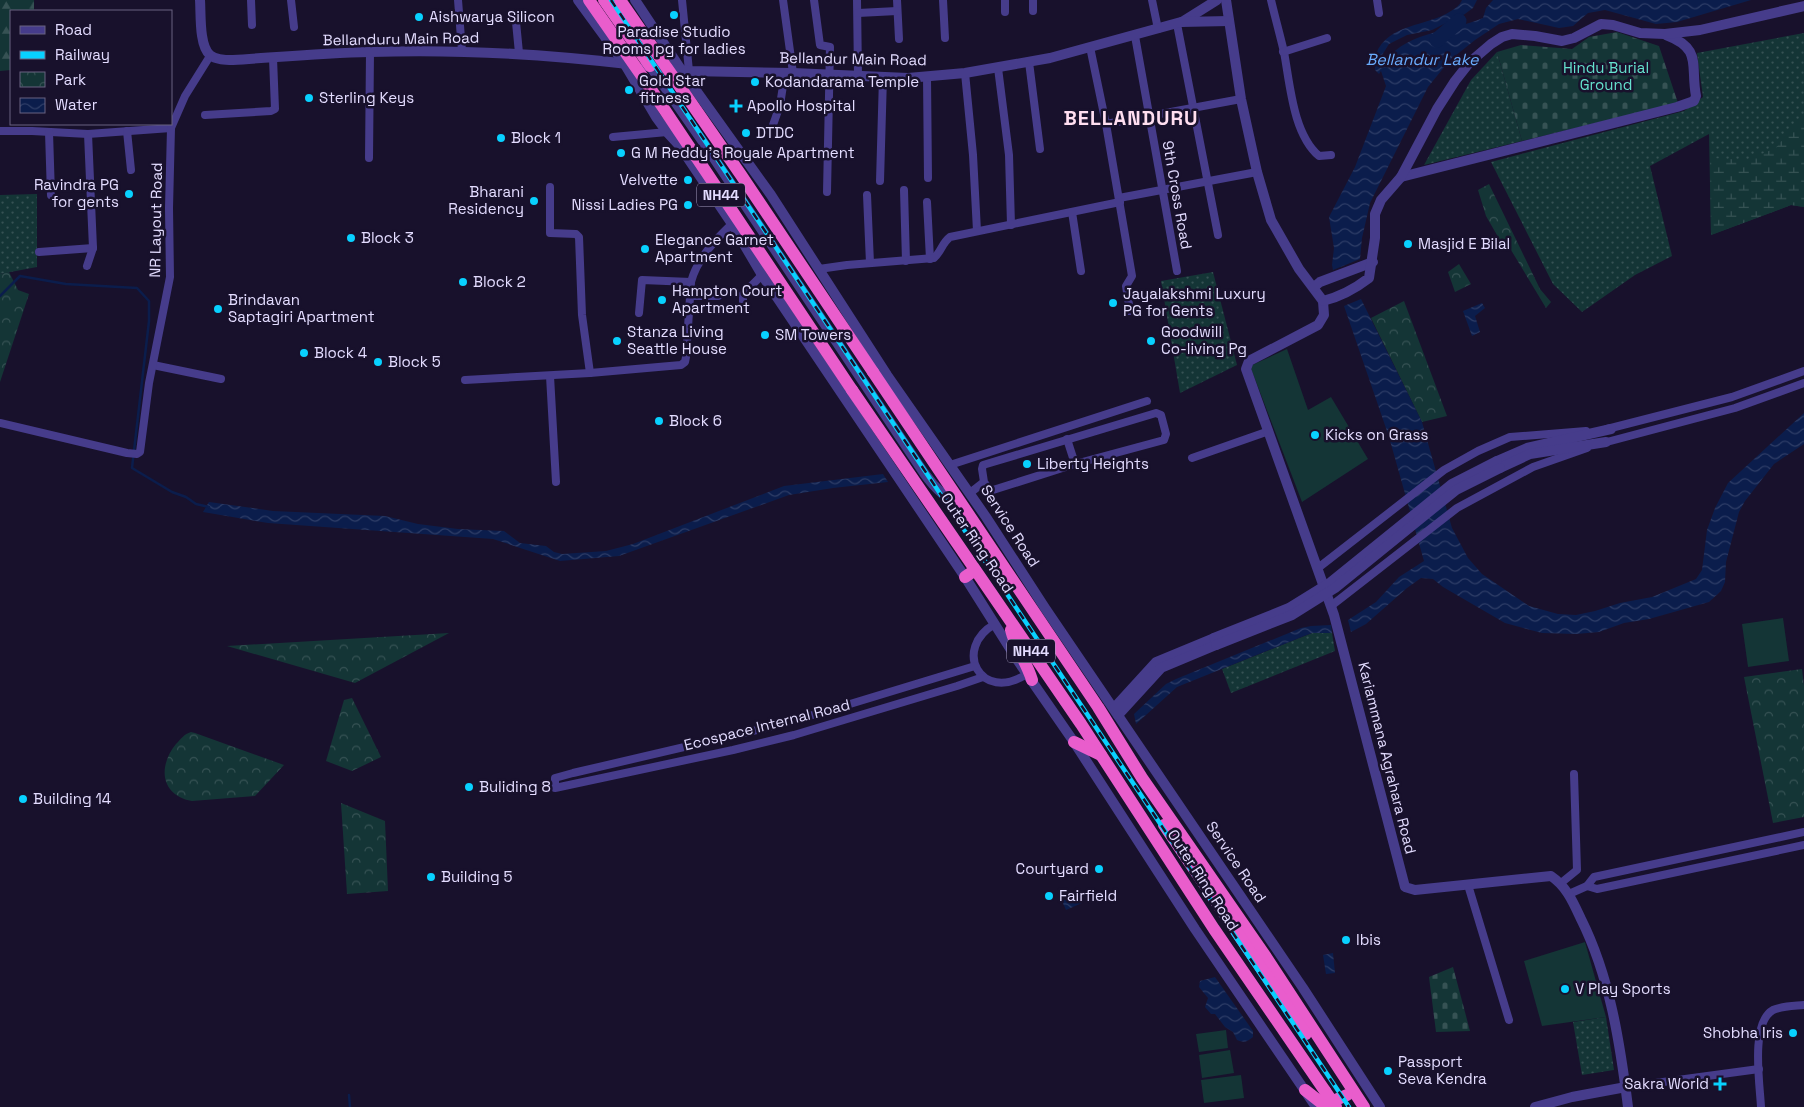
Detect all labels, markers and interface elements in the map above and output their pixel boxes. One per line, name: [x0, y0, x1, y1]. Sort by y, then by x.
place label: Aishwarya Silicon: [429, 7, 555, 26]
marker: Paradise Studio Rooms pg for ladies: [668, 9, 680, 21]
legend: [10, 10, 172, 125]
marker: Aishwarya Silicon: [413, 11, 425, 23]
text: Road: [55, 20, 92, 39]
place label: Paradise Studio Rooms pg for ladies: [602, 22, 746, 58]
street label: Bellanduru Main Road: [323, 28, 479, 49]
text: Railway: [55, 45, 110, 64]
street label: Bellandur Main Road: [779, 48, 927, 69]
water label: Bellandur Lake: [1366, 49, 1479, 70]
park label: Hindu Burial Ground: [1563, 58, 1649, 94]
text: Park: [55, 70, 86, 89]
place label: Gold Star fitness: [639, 71, 706, 107]
place label: Kodandarama Temple: [765, 72, 919, 91]
marker: Kodandarama Temple: [749, 76, 761, 88]
marker: Gold Star fitness: [623, 84, 635, 96]
place label: Sterling Keys: [319, 88, 414, 107]
marker: Sterling Keys: [303, 92, 315, 104]
text: Water: [55, 95, 98, 114]
place label: Apollo Hospital: [747, 96, 855, 115]
marker: Apollo Hospital: [729, 99, 743, 113]
district label: BELLANDURU: [1064, 105, 1198, 131]
place label: DTDC: [756, 123, 794, 142]
marker: DTDC: [740, 127, 752, 139]
place label: Block 1: [511, 128, 561, 147]
marker: Block 1: [495, 132, 507, 144]
street label: 9th Cross Road: [1159, 139, 1196, 251]
place label: G M Reddy's Royale Apartment: [631, 143, 855, 162]
marker: G M Reddy's Royale Apartment: [615, 147, 627, 159]
street label: NR Layout Road: [145, 162, 166, 278]
place label: Velvette: [619, 170, 678, 189]
marker: Velvette: [682, 174, 694, 186]
place label: Ravindra PG for gents: [34, 175, 119, 211]
place label: Bharani Residency: [448, 182, 524, 218]
road number: NH44: [697, 184, 745, 206]
marker: Ravindra PG for gents: [123, 188, 135, 200]
marker: Bharani Residency: [528, 195, 540, 207]
place label: Nissi Ladies PG: [572, 195, 678, 214]
marker: Nissi Ladies PG: [682, 199, 694, 211]
place label: Block 3: [361, 228, 414, 247]
place label: Elegance Garnet Apartment: [655, 230, 774, 266]
marker: Block 3: [345, 232, 357, 244]
place label: Masjid E Bilal: [1418, 234, 1510, 253]
marker: Masjid E Bilal: [1402, 238, 1414, 250]
marker: Elegance Garnet Apartment: [639, 243, 651, 255]
place label: Block 2: [473, 272, 526, 291]
marker: Block 2: [457, 276, 469, 288]
place label: Hampton Court Apartment: [672, 281, 782, 317]
place label: Jayalakshmi Luxury PG for Gents: [1123, 284, 1266, 320]
place label: Brindavan Saptagiri Apartment: [228, 290, 375, 326]
marker: Hampton Court Apartment: [656, 294, 668, 306]
marker: Jayalakshmi Luxury PG for Gents: [1107, 297, 1119, 309]
marker: Brindavan Saptagiri Apartment: [212, 303, 224, 315]
place label: Stanza Living Seattle House: [627, 322, 727, 358]
place label: Goodwill Co-living Pg: [1161, 322, 1247, 358]
place label: SM Towers: [775, 325, 851, 344]
marker: SM Towers: [759, 329, 771, 341]
marker: Stanza Living Seattle House: [611, 335, 623, 347]
marker: Goodwill Co-living Pg: [1145, 335, 1157, 347]
place label: Block 4: [314, 343, 367, 362]
marker: Block 4: [298, 347, 310, 359]
place label: Block 5: [388, 352, 441, 371]
marker: Block 5: [372, 356, 384, 368]
place label: Block 6: [669, 411, 722, 430]
marker: Block 6: [653, 415, 665, 427]
place label: Kicks on Grass: [1325, 425, 1429, 444]
marker: Kicks on Grass: [1309, 429, 1321, 441]
place label: Liberty Heights: [1037, 454, 1149, 473]
marker: Liberty Heights: [1021, 458, 1033, 470]
street label: Service Road: [977, 481, 1044, 570]
street label: Outer Ring Road: [937, 489, 1018, 596]
road number: NH44: [1007, 640, 1055, 662]
street label: Kariammana Agrahara Road: [1354, 660, 1421, 856]
street label: Ecospace Internal Road: [682, 695, 852, 754]
place label: Buliding 8: [479, 777, 551, 796]
marker: Buliding 8: [463, 781, 475, 793]
place label: Building 14: [33, 789, 111, 808]
marker: Building 14: [17, 793, 29, 805]
street label: Service Road: [1202, 817, 1271, 906]
street label: Outer Ring Road: [1164, 826, 1243, 934]
place label: Courtyard: [1016, 859, 1089, 878]
marker: Courtyard: [1093, 863, 1105, 875]
place label: Building 5: [441, 867, 512, 886]
marker: Building 5: [425, 871, 437, 883]
place label: Fairfield: [1059, 886, 1117, 905]
marker: Fairfield: [1043, 890, 1055, 902]
place label: Ibis: [1356, 930, 1381, 949]
marker: Ibis: [1340, 934, 1352, 946]
place label: V Play Sports: [1575, 979, 1671, 998]
marker: V Play Sports: [1559, 983, 1571, 995]
place label: Shobha Iris: [1703, 1023, 1783, 1042]
marker: Shobha Iris: [1787, 1027, 1799, 1039]
place label: Passport Seva Kendra: [1398, 1052, 1487, 1088]
marker: Passport Seva Kendra: [1382, 1065, 1394, 1077]
place label: Sakra World: [1624, 1074, 1709, 1093]
marker: Sakra World: [1713, 1077, 1727, 1091]

